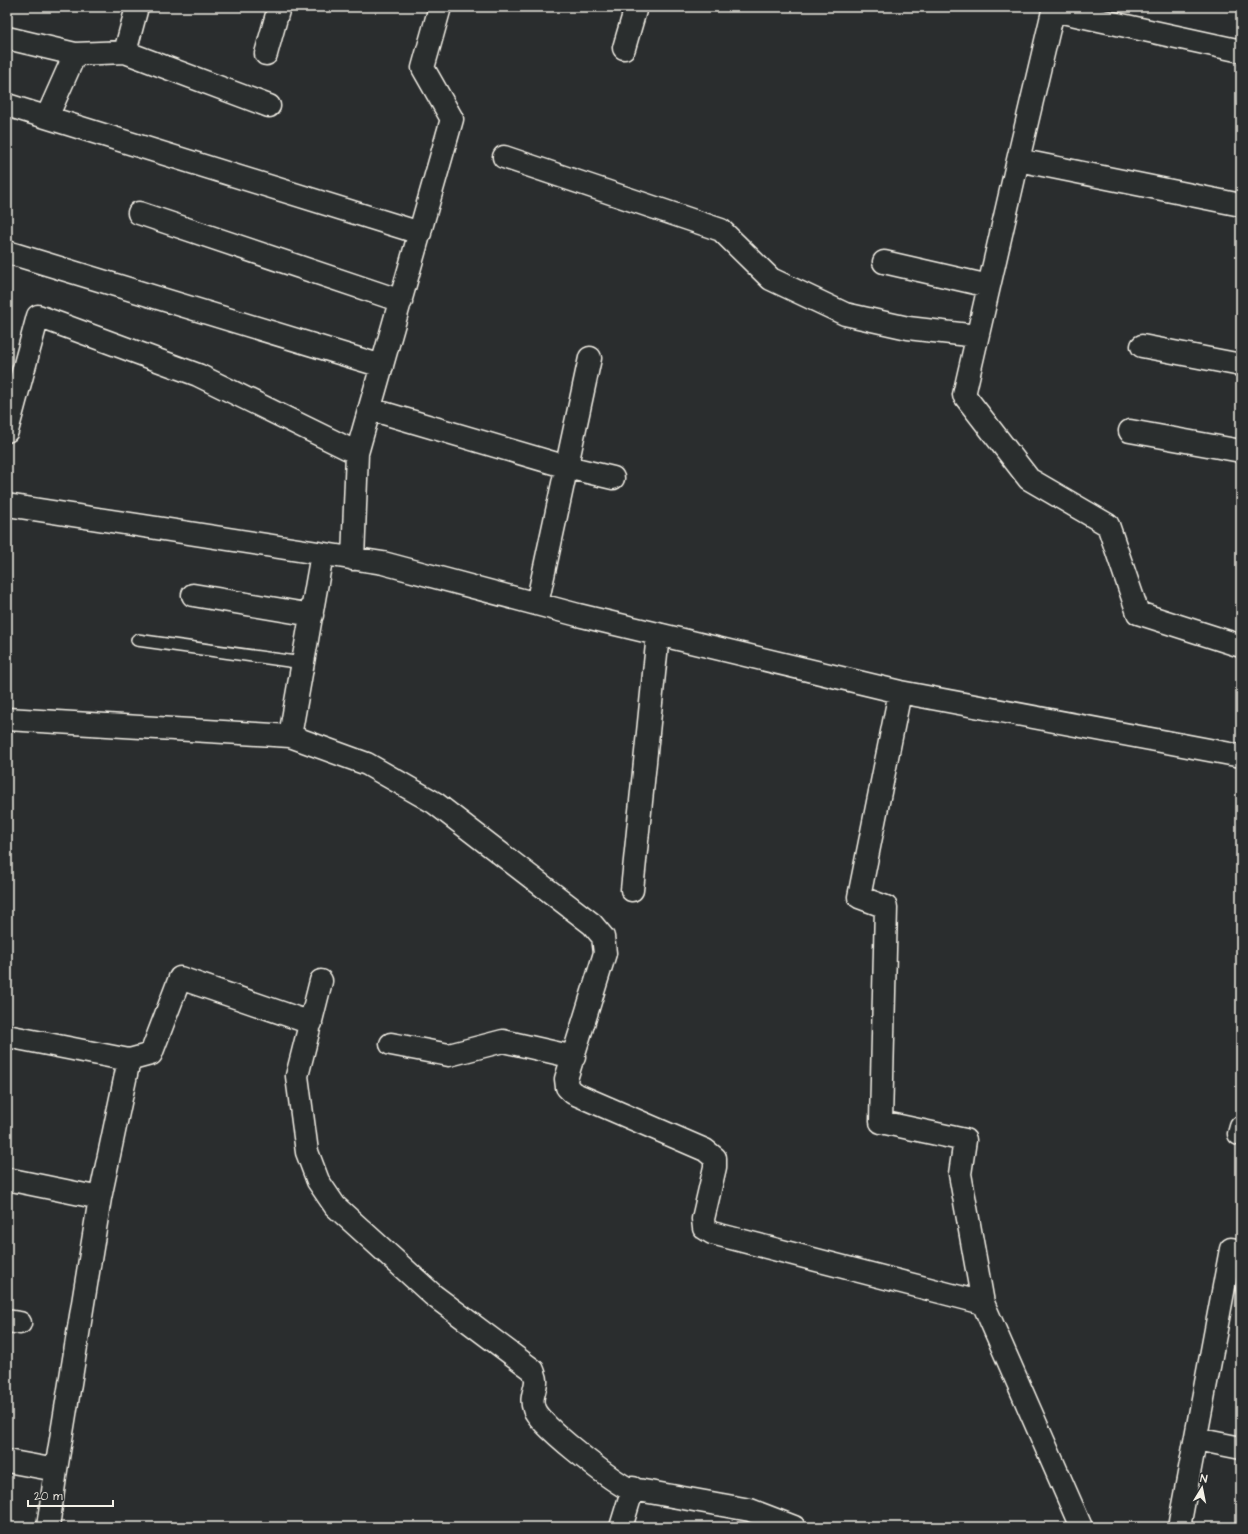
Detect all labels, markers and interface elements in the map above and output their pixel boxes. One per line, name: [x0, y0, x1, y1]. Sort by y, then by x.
north arrow: [1182, 1468, 1222, 1508]
text: N: [1199, 1471, 1208, 1487]
scale bar: [28, 1482, 113, 1508]
text: 20 m: [34, 1488, 63, 1505]

